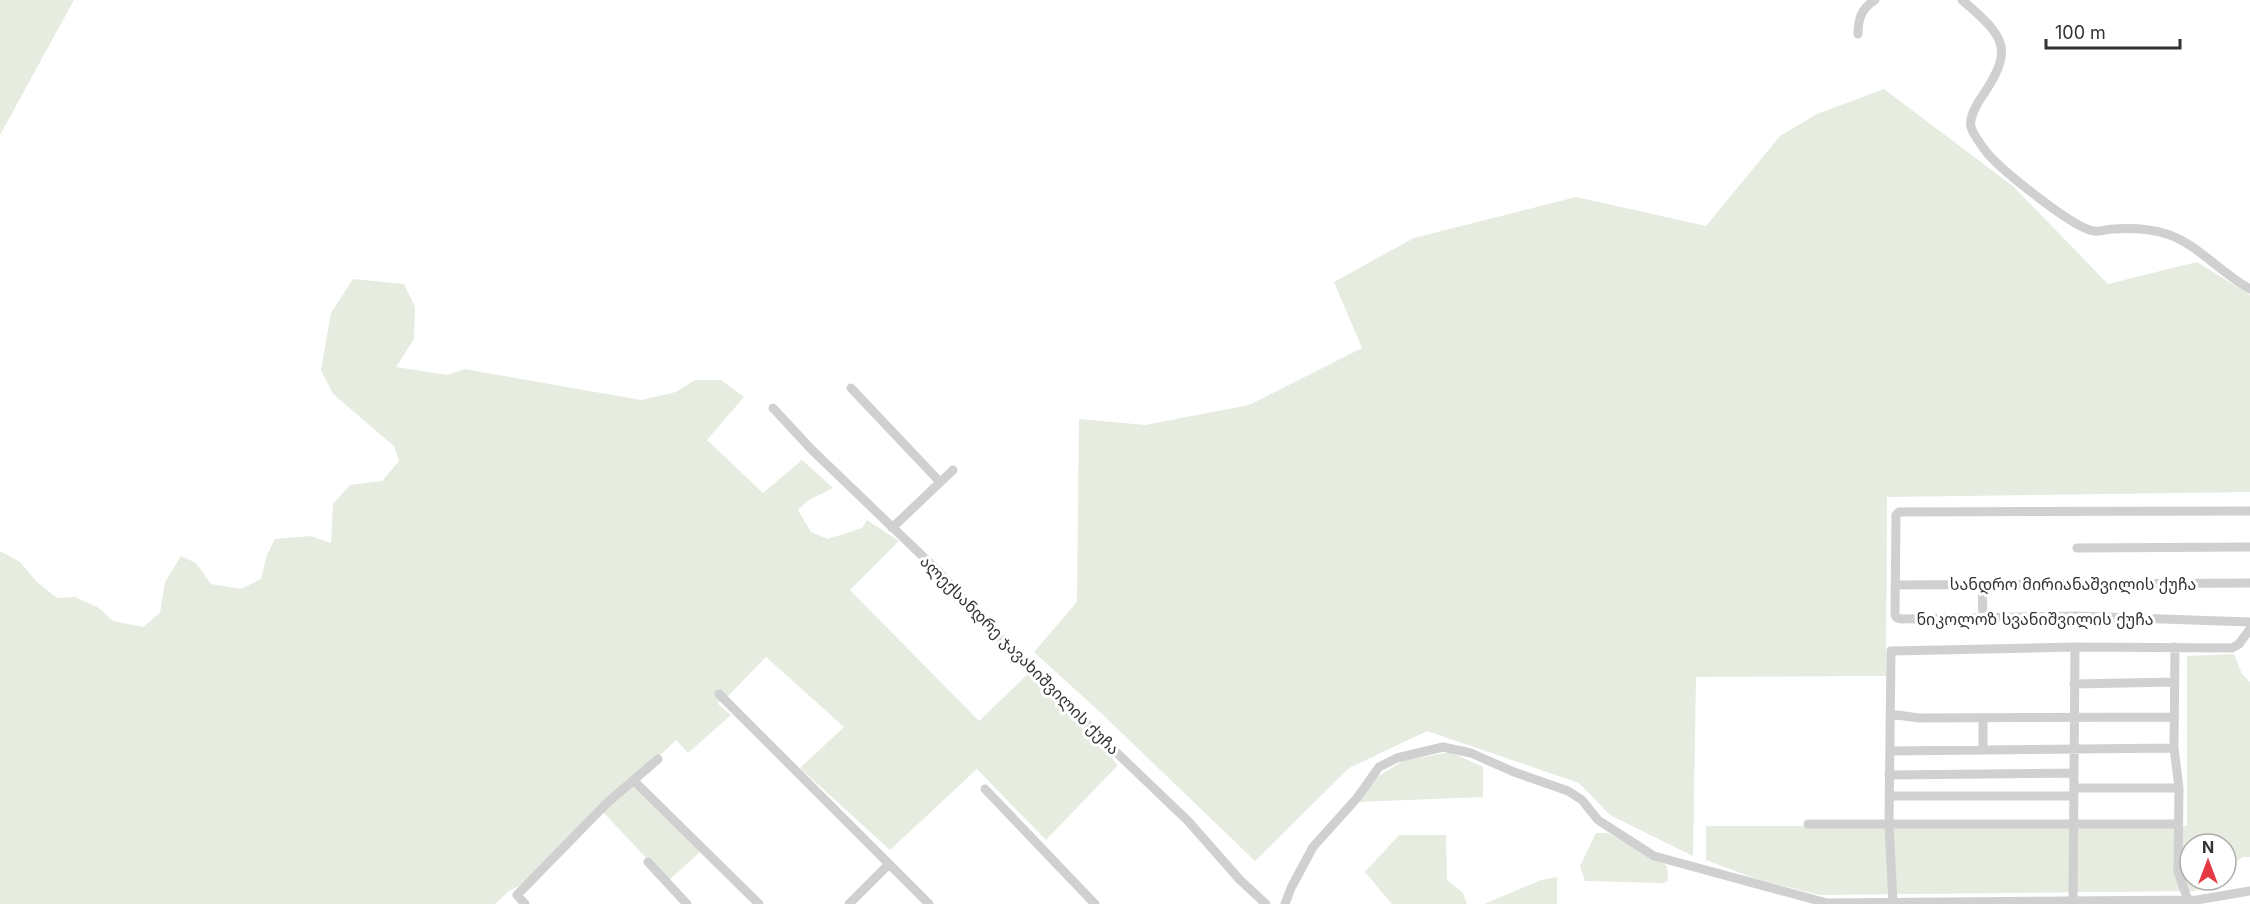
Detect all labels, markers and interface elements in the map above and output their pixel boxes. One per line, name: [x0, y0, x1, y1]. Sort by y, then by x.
scale bar: [2046, 12, 2180, 50]
text: 100 m: [2055, 22, 2106, 43]
street label: ალექსანდრე ჯავახიშვილის ქუჩა: [915, 551, 1124, 760]
street label: სანდრო მირიანაშვილის ქუჩა: [1950, 574, 2196, 595]
street label: ნიკოლოზ სვანიშვილის ქუჩა: [1916, 609, 2154, 630]
north arrow: [2178, 832, 2238, 892]
text: N: [2202, 837, 2214, 857]

